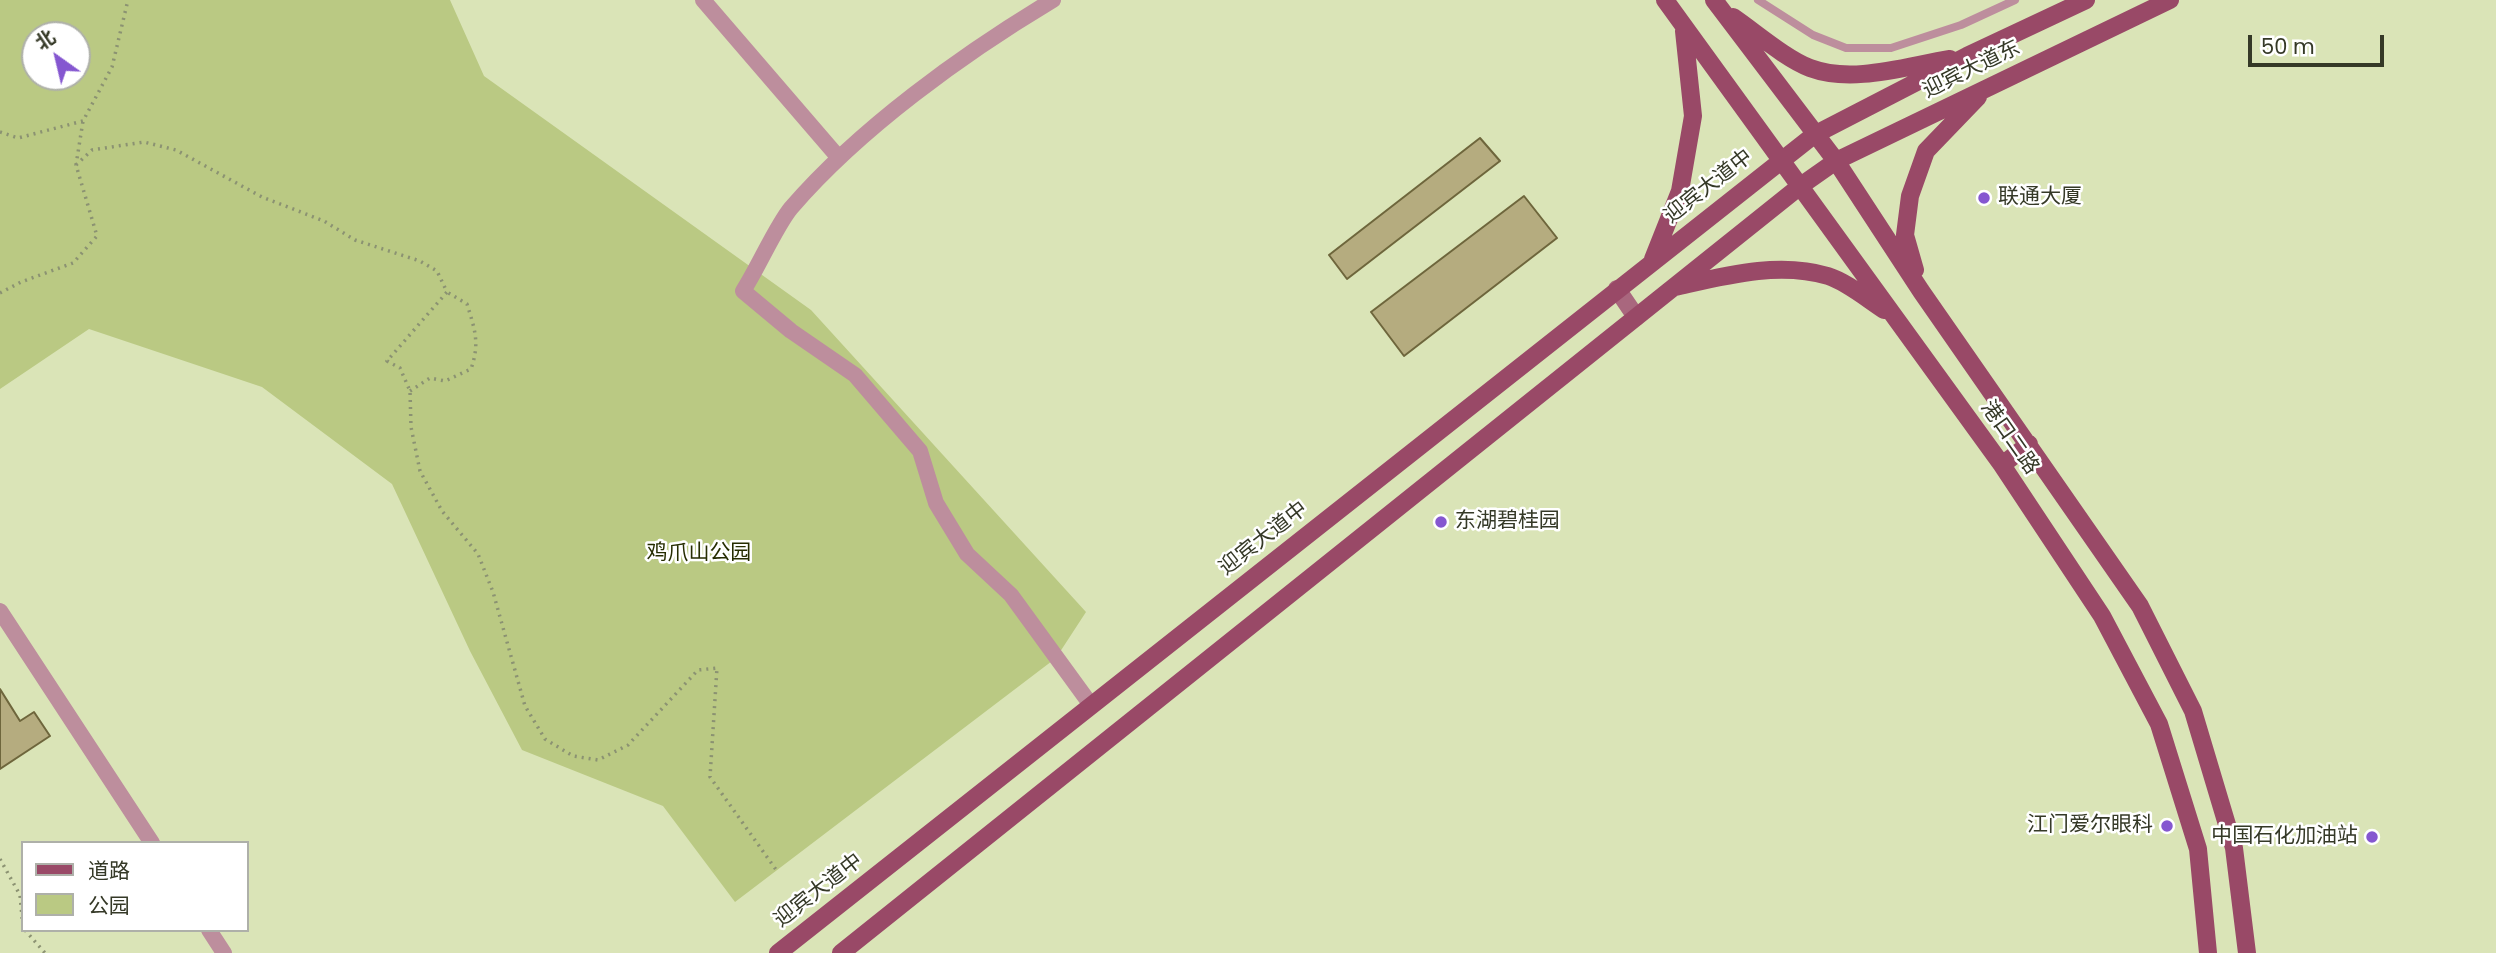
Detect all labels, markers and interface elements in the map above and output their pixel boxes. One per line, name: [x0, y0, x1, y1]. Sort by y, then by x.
north arrow: [21, 21, 91, 91]
scale bar: [2251, 21, 2388, 65]
text: 北: [30, 23, 61, 56]
text: 50 m: [2261, 32, 2315, 61]
street label: 迎宾大道东: [1919, 36, 2025, 104]
street label: 迎宾大道中: [1660, 145, 1758, 229]
place label: 联通大厦: [1998, 185, 2082, 211]
marker: 联通大厦: [1976, 190, 1992, 206]
street label: 港口二路: [1975, 396, 2043, 480]
street label: 迎宾大道中: [1215, 497, 1313, 581]
place label: 东湖碧桂园: [1455, 509, 1560, 535]
marker: 东湖碧桂园: [1433, 514, 1449, 530]
park label: 鸡爪山公园: [647, 541, 751, 567]
place label: 江门爱尔眼科: [2027, 813, 2153, 839]
marker: 江门爱尔眼科: [2159, 818, 2175, 834]
place label: 中国石化加油站: [2211, 824, 2358, 850]
marker: 中国石化加油站: [2364, 829, 2380, 845]
legend: [21, 841, 248, 932]
street label: 迎宾大道中: [770, 849, 868, 933]
text: 道路: [88, 856, 130, 885]
text: 公园: [88, 891, 130, 920]

